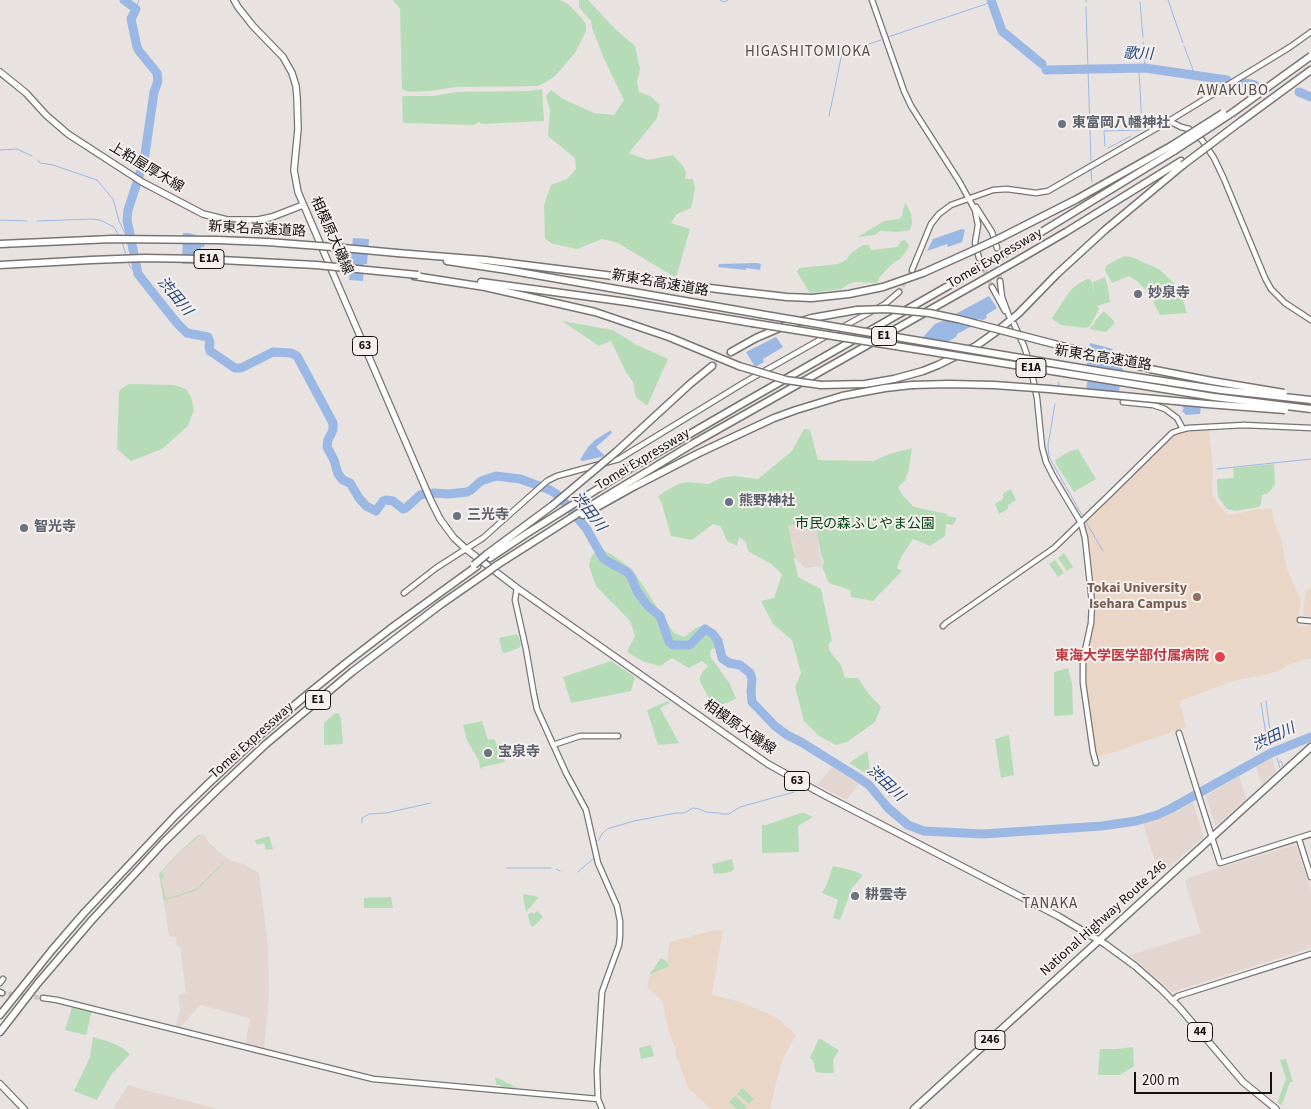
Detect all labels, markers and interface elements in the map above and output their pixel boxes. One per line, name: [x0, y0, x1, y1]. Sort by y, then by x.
district label: HIGASHITOMIOKA: [743, 44, 873, 62]
water label: 歌川: [1123, 45, 1153, 65]
district label: AWAKUBO: [1196, 83, 1270, 101]
place label: 東富岡八幡神社: [1072, 116, 1170, 132]
marker: 東富岡八幡神社: [1056, 118, 1068, 130]
street label: 上粕屋厚木線: [106, 139, 186, 197]
street label: 相模原大磯線: [306, 194, 356, 278]
street label: 新東名高速道路: [208, 219, 306, 241]
street label: Tomei Expressway: [945, 225, 1045, 293]
road number: E1A: [194, 250, 224, 268]
street label: 新東名高速道路: [610, 267, 710, 301]
water label: 渋田川: [153, 274, 195, 320]
place label: 妙泉寺: [1148, 286, 1190, 302]
marker: 妙泉寺: [1132, 288, 1144, 300]
road number: E1: [872, 326, 896, 346]
road number: 63: [352, 336, 378, 356]
street label: 新東名高速道路: [1053, 343, 1153, 375]
road number: E1A: [1016, 358, 1046, 378]
street label: Tomei Expressway: [593, 425, 693, 495]
water label: 渋田川: [567, 489, 609, 535]
place label: 熊野神社: [739, 494, 795, 510]
marker: 熊野神社: [723, 496, 735, 508]
place label: 三光寺: [467, 508, 509, 524]
marker: 三光寺: [451, 510, 463, 522]
park label: 市民の森ふじやま公園: [795, 517, 935, 533]
place label: 智光寺: [34, 520, 76, 536]
marker: 智光寺: [18, 522, 30, 534]
place label: Tokai University Isehara Campus: [1087, 581, 1187, 614]
marker: Tokai University Isehara Campus: [1191, 591, 1203, 603]
place label: 東海大学医学部付属病院: [1055, 649, 1209, 665]
marker: 東海大学医学部付属病院: [1213, 650, 1227, 664]
road number: E1: [306, 690, 330, 710]
street label: 相模原大磯線: [700, 697, 778, 759]
street label: Tomei Expressway: [207, 699, 297, 783]
water label: 渋田川: [1250, 720, 1298, 756]
place label: 宝泉寺: [498, 745, 540, 761]
marker: 宝泉寺: [482, 747, 494, 759]
water label: 渋田川: [862, 762, 908, 806]
road number: 63: [784, 771, 810, 790]
street label: National Highway Route 246: [1037, 858, 1171, 980]
place label: 耕雲寺: [865, 888, 907, 904]
marker: 耕雲寺: [849, 890, 861, 902]
district label: TANAKA: [1021, 896, 1079, 914]
road number: 44: [1188, 1022, 1212, 1042]
road number: 246: [975, 1030, 1005, 1050]
scale bar: [1136, 1062, 1274, 1094]
text: 200 m: [1142, 1070, 1180, 1091]

